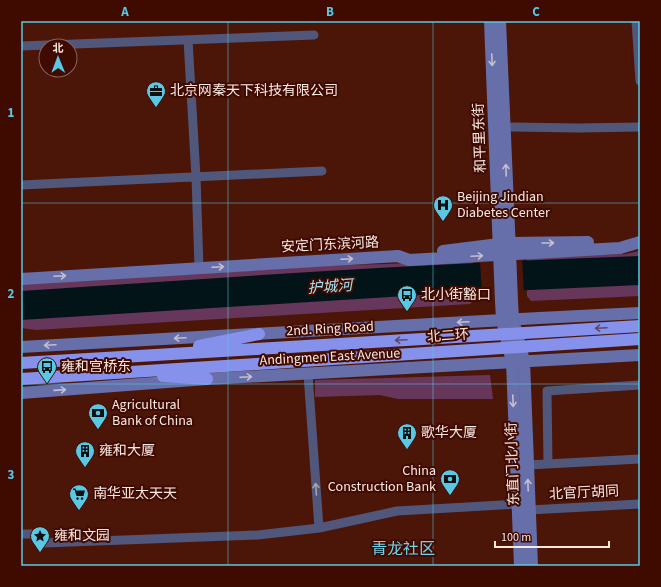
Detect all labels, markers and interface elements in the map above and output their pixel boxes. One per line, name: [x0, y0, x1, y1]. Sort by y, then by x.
text: A: [120, 3, 129, 21]
text: B: [326, 3, 334, 21]
text: C: [532, 3, 540, 21]
north arrow: [38, 38, 78, 78]
text: 北: [52, 41, 63, 56]
one-way arrow: [488, 53, 496, 66]
office icon: 北京网秦天下科技有限公司: [145, 80, 167, 108]
place label: 北京网秦天下科技有限公司: [170, 81, 338, 101]
street label: 和平里东街: [469, 103, 491, 173]
text: 1: [8, 104, 15, 122]
one-way arrow: [503, 164, 510, 177]
place label: Beijing Jindian Diabetes Center: [457, 187, 550, 223]
hospital icon: Beijing Jindian Diabetes Center: [432, 194, 454, 222]
street label: 安定门东滨河路: [281, 232, 379, 258]
one-way arrow: [541, 239, 554, 247]
one-way arrow: [470, 252, 483, 260]
one-way arrow: [340, 256, 353, 263]
one-way arrow: [211, 263, 224, 271]
one-way arrow: [53, 273, 66, 280]
water label: 护城河: [307, 275, 356, 299]
bus stop icon: 北小街豁口: [396, 284, 418, 312]
text: 2: [8, 285, 15, 303]
place label: 北小街豁口: [421, 285, 491, 305]
street label: 2nd. Ring Road: [286, 317, 374, 341]
one-way arrow: [457, 319, 470, 326]
one-way arrow: [595, 324, 608, 331]
street label: 北二环: [426, 325, 470, 347]
one-way arrow: [174, 334, 187, 342]
one-way arrow: [395, 336, 408, 343]
one-way arrow: [44, 341, 57, 349]
street label: Andingmen East Avenue: [259, 343, 401, 371]
bus stop icon: 雍和宫桥东: [36, 356, 58, 384]
place label: 雍和宫桥东: [61, 357, 131, 377]
one-way arrow: [239, 374, 252, 381]
one-way arrow: [53, 387, 66, 394]
one-way arrow: [510, 394, 517, 407]
place label: Agricultural Bank of China: [112, 395, 193, 431]
bank icon: Agricultural Bank of China: [87, 402, 109, 430]
building icon: 歌华大厦: [396, 422, 418, 450]
street label: 东直门北小街: [502, 422, 524, 506]
place label: 歌华大厦: [421, 423, 477, 443]
building icon: 雍和大厦: [74, 440, 96, 468]
place label: 雍和大厦: [99, 441, 155, 461]
place label: China Construction Bank: [328, 461, 436, 497]
text: 3: [8, 466, 15, 484]
bank icon: China Construction Bank: [439, 468, 461, 496]
one-way arrow: [525, 479, 532, 492]
street label: 北官厅胡同: [549, 481, 619, 505]
supermarket icon: 南华亚太天天: [68, 483, 90, 511]
one-way arrow: [312, 483, 320, 496]
place label: 南华亚太天天: [93, 484, 177, 504]
scale bar: [495, 523, 609, 549]
place icon: 雍和文园: [29, 525, 51, 553]
place label: 雍和文园: [54, 526, 110, 546]
text: 100 m: [501, 529, 531, 546]
district label: 青龙社区: [371, 538, 435, 560]

